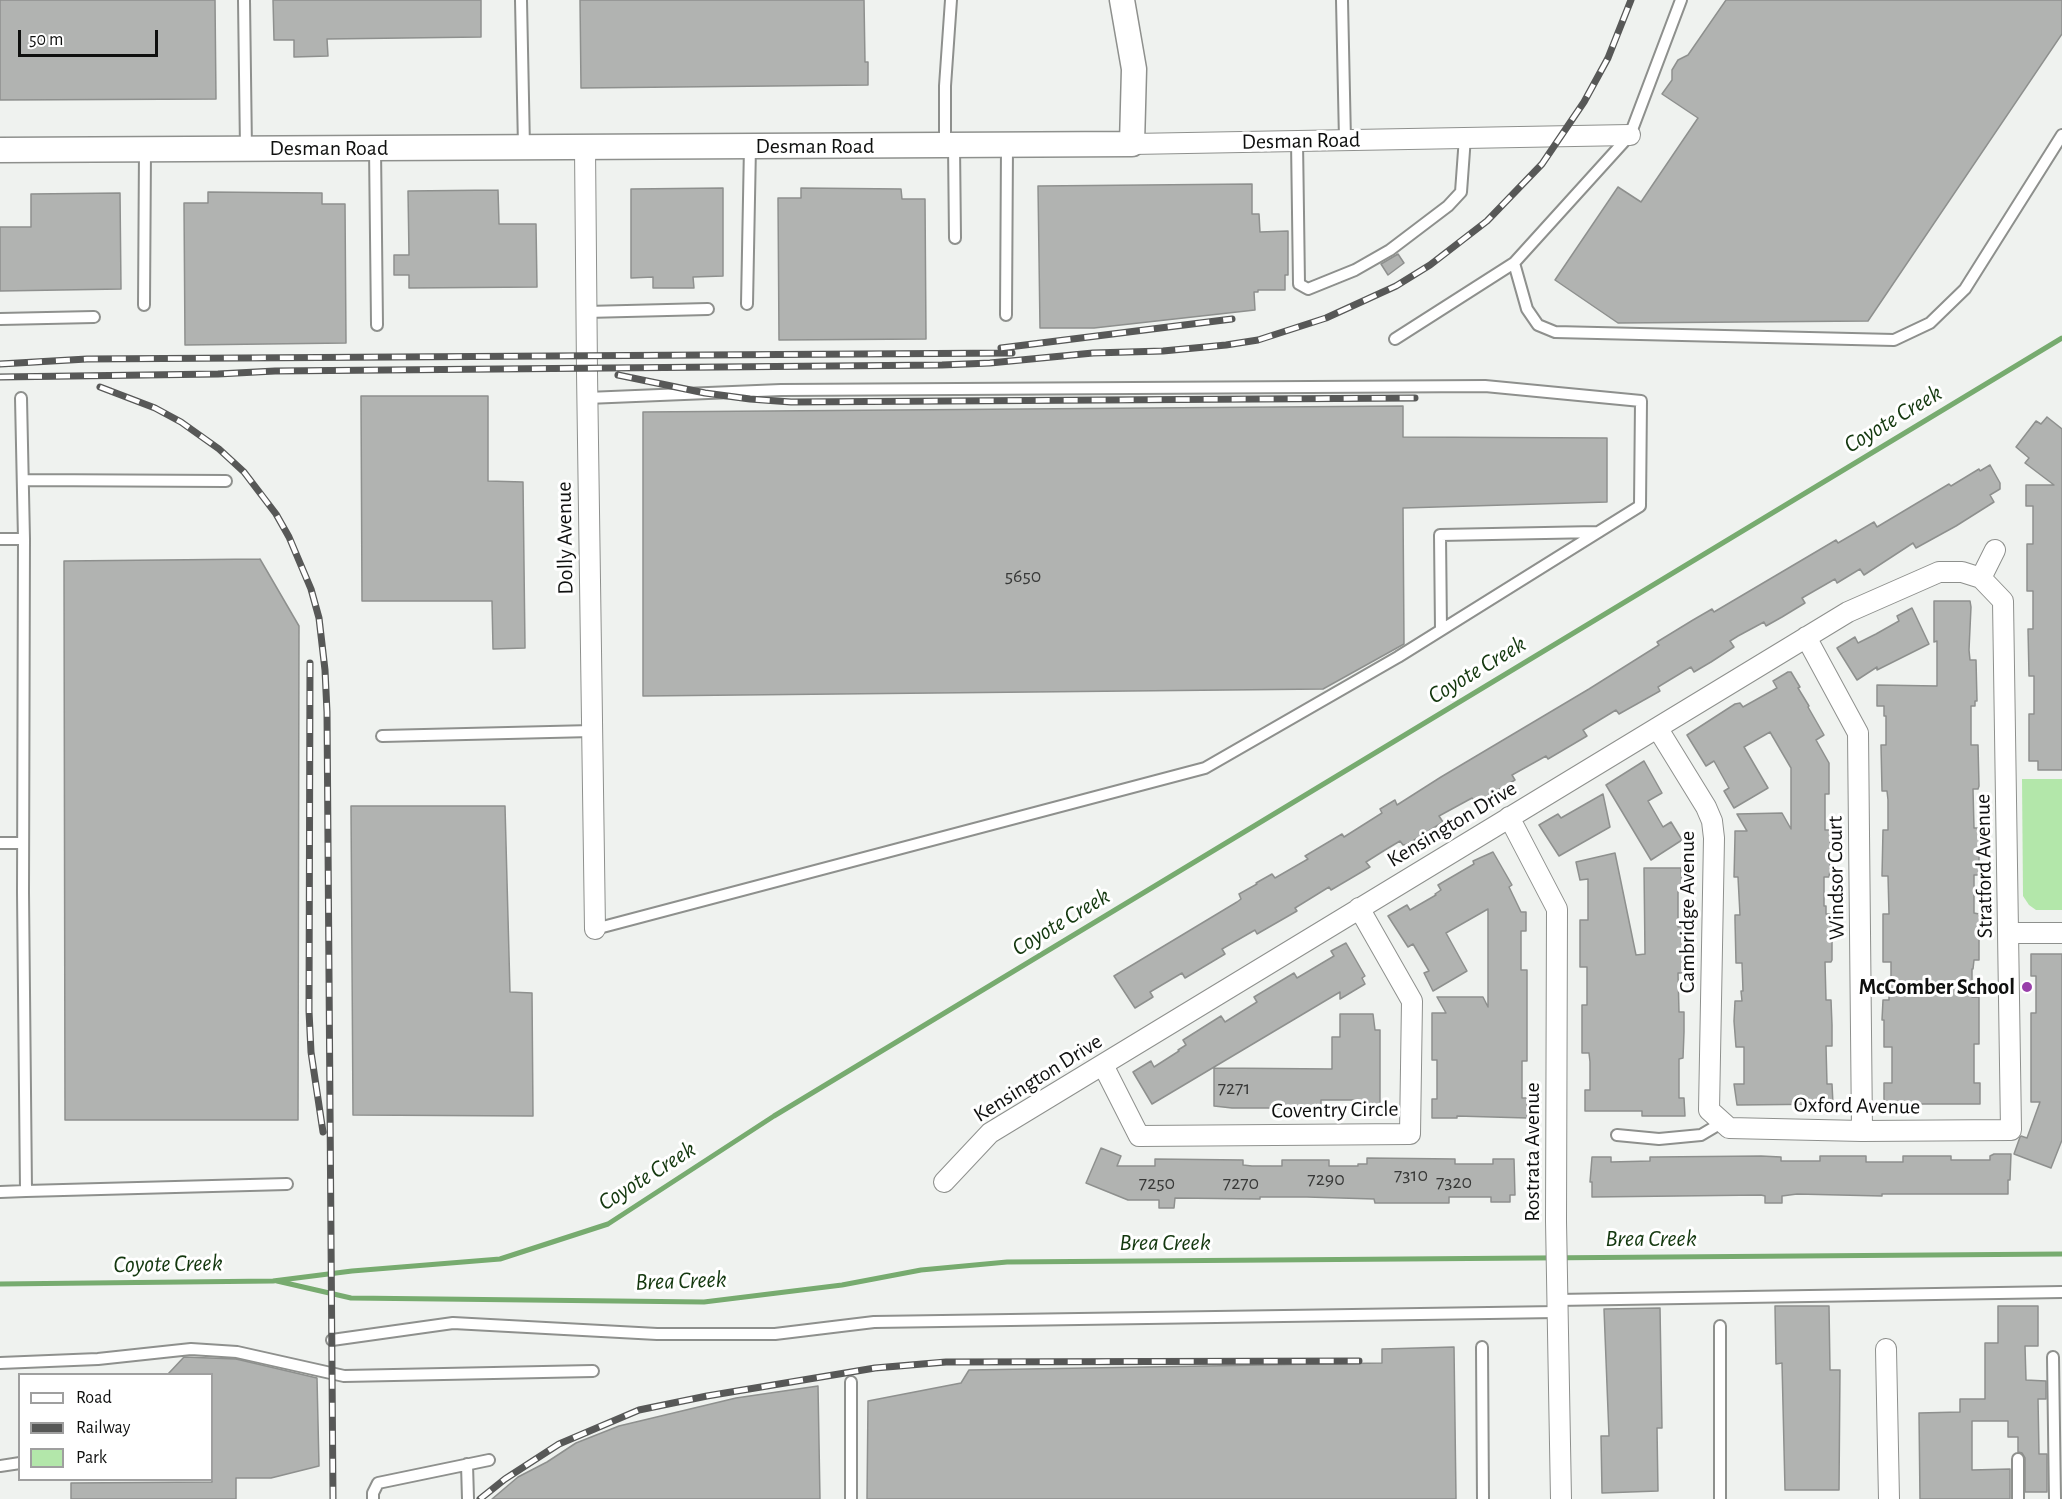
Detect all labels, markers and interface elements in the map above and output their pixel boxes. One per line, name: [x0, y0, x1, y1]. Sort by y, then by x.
scale bar: [21, 18, 160, 56]
text: 50 m: [29, 31, 63, 49]
street label: Desman Road: [1241, 127, 1361, 155]
street label: Desman Road: [756, 133, 874, 159]
street label: Desman Road: [270, 135, 388, 161]
water label: Coyote Creek: [1839, 379, 1947, 459]
street label: Dolly Avenue: [551, 481, 579, 595]
house number: 5650: [1005, 564, 1041, 588]
water label: Coyote Creek: [1423, 630, 1531, 710]
street label: Kensington Drive: [1382, 775, 1522, 873]
street label: Stratford Avenue: [1970, 793, 1998, 939]
street label: Windsor Court: [1822, 816, 1850, 940]
street label: Cambridge Avenue: [1674, 831, 1700, 993]
water label: Coyote Creek: [1007, 882, 1115, 962]
place label: McComber School: [1859, 974, 2015, 1000]
marker: McComber School: [2020, 980, 2034, 994]
street label: Kensington Drive: [969, 1028, 1107, 1128]
house number: 7271: [1218, 1076, 1250, 1100]
street label: Rostrata Avenue: [1519, 1082, 1545, 1222]
street label: Oxford Avenue: [1793, 1092, 1921, 1120]
street label: Coventry Circle: [1271, 1096, 1399, 1124]
water label: Coyote Creek: [593, 1135, 701, 1217]
house number: 7310: [1394, 1163, 1428, 1187]
house number: 7290: [1307, 1167, 1345, 1191]
house number: 7320: [1436, 1170, 1472, 1194]
house number: 7250: [1139, 1171, 1175, 1195]
house number: 7270: [1223, 1171, 1259, 1195]
water label: Brea Creek: [1605, 1225, 1697, 1253]
water label: Brea Creek: [1119, 1229, 1211, 1257]
water label: Coyote Creek: [113, 1249, 223, 1279]
water label: Brea Creek: [635, 1265, 727, 1297]
legend: [18, 1373, 213, 1481]
text: Road: [76, 1389, 112, 1407]
text: Railway: [76, 1419, 130, 1437]
text: Park: [76, 1449, 107, 1467]

